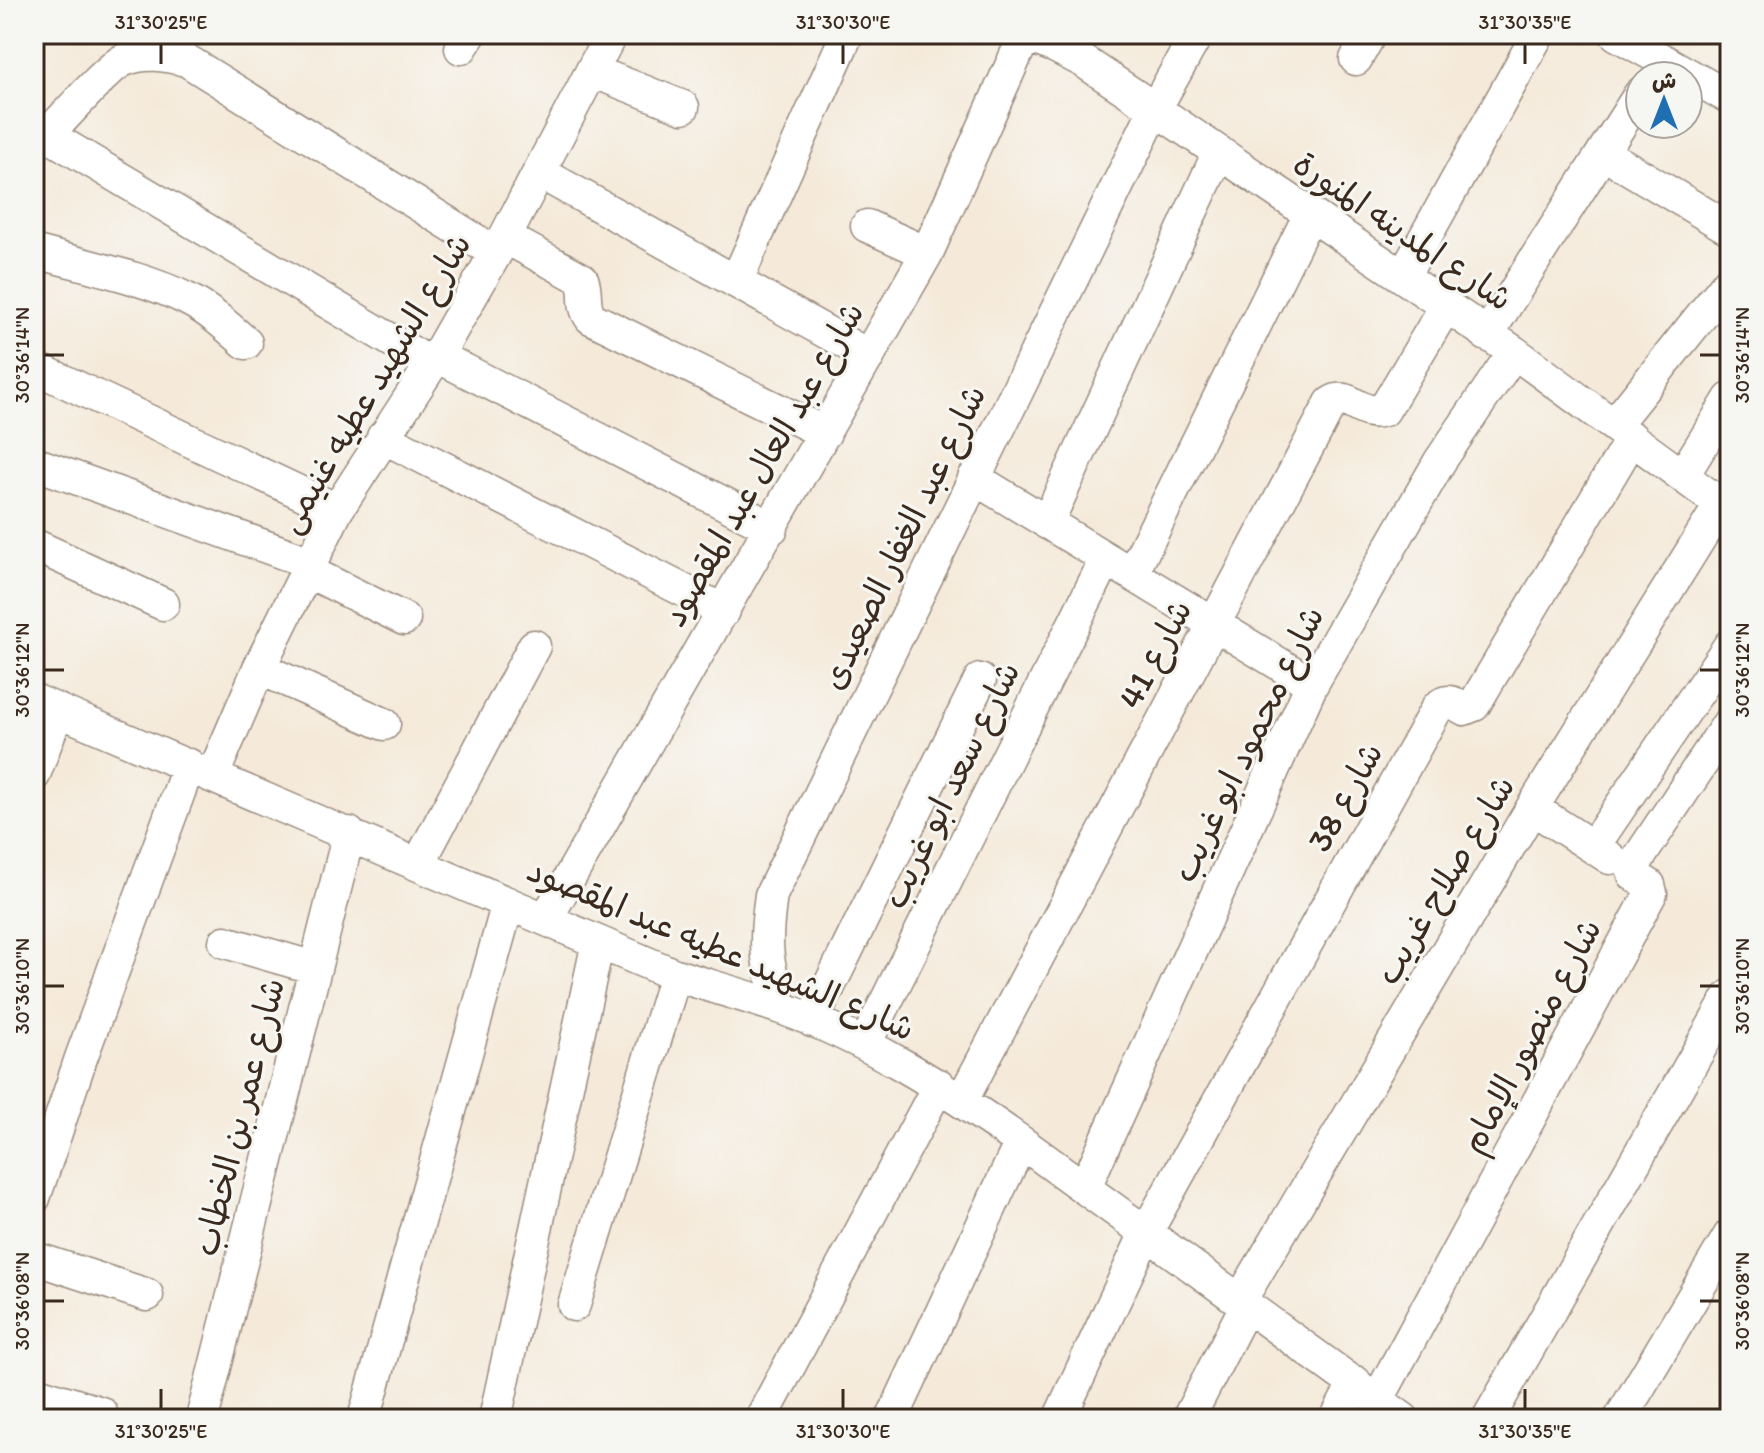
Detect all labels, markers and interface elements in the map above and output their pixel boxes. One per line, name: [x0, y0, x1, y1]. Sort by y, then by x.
text: 31°30'25"E: [115, 10, 207, 34]
text: 31°30'30"E: [796, 10, 890, 34]
text: 31°30'35"E: [1479, 10, 1571, 34]
north arrow: [1624, 60, 1704, 140]
text: ش: [1652, 67, 1676, 94]
street label: شارع المدينه المنورة: [1284, 143, 1520, 322]
street label: شارع الشهيد عطيه غنيمى: [268, 226, 482, 542]
street label: شارع عبد العال عبد المقصود: [653, 295, 875, 635]
text: 30°36'14"N: [10, 307, 34, 403]
text: 30°36'14"N: [1730, 307, 1754, 403]
street label: شارع عبد الغفار الصعيدى: [811, 378, 997, 697]
street label: شارع 41: [1109, 593, 1203, 717]
street label: شارع محمود ابو غريب: [1163, 599, 1335, 890]
text: 30°36'12"N: [10, 623, 34, 717]
text: 30°36'12"N: [1730, 623, 1754, 717]
street label: شارع سعد ابو غريب: [873, 655, 1031, 917]
street label: شارع 38: [1298, 735, 1394, 860]
street label: شارع صلاح غريب: [1367, 768, 1526, 993]
street label: شارع الشهيد عطيه عبد المقصود: [520, 849, 921, 1052]
street label: شارع منصور الإمام: [1452, 912, 1615, 1163]
text: 30°36'10"N: [10, 938, 34, 1034]
text: 30°36'10"N: [1730, 938, 1754, 1034]
street label: شارع عمر بن الخطاب: [185, 974, 296, 1261]
text: 30°36'08"N: [10, 1252, 34, 1350]
text: 30°36'08"N: [1730, 1252, 1754, 1350]
text: 31°30'25"E: [115, 1419, 207, 1443]
text: 31°30'30"E: [796, 1419, 890, 1443]
text: 31°30'35"E: [1479, 1419, 1571, 1443]

